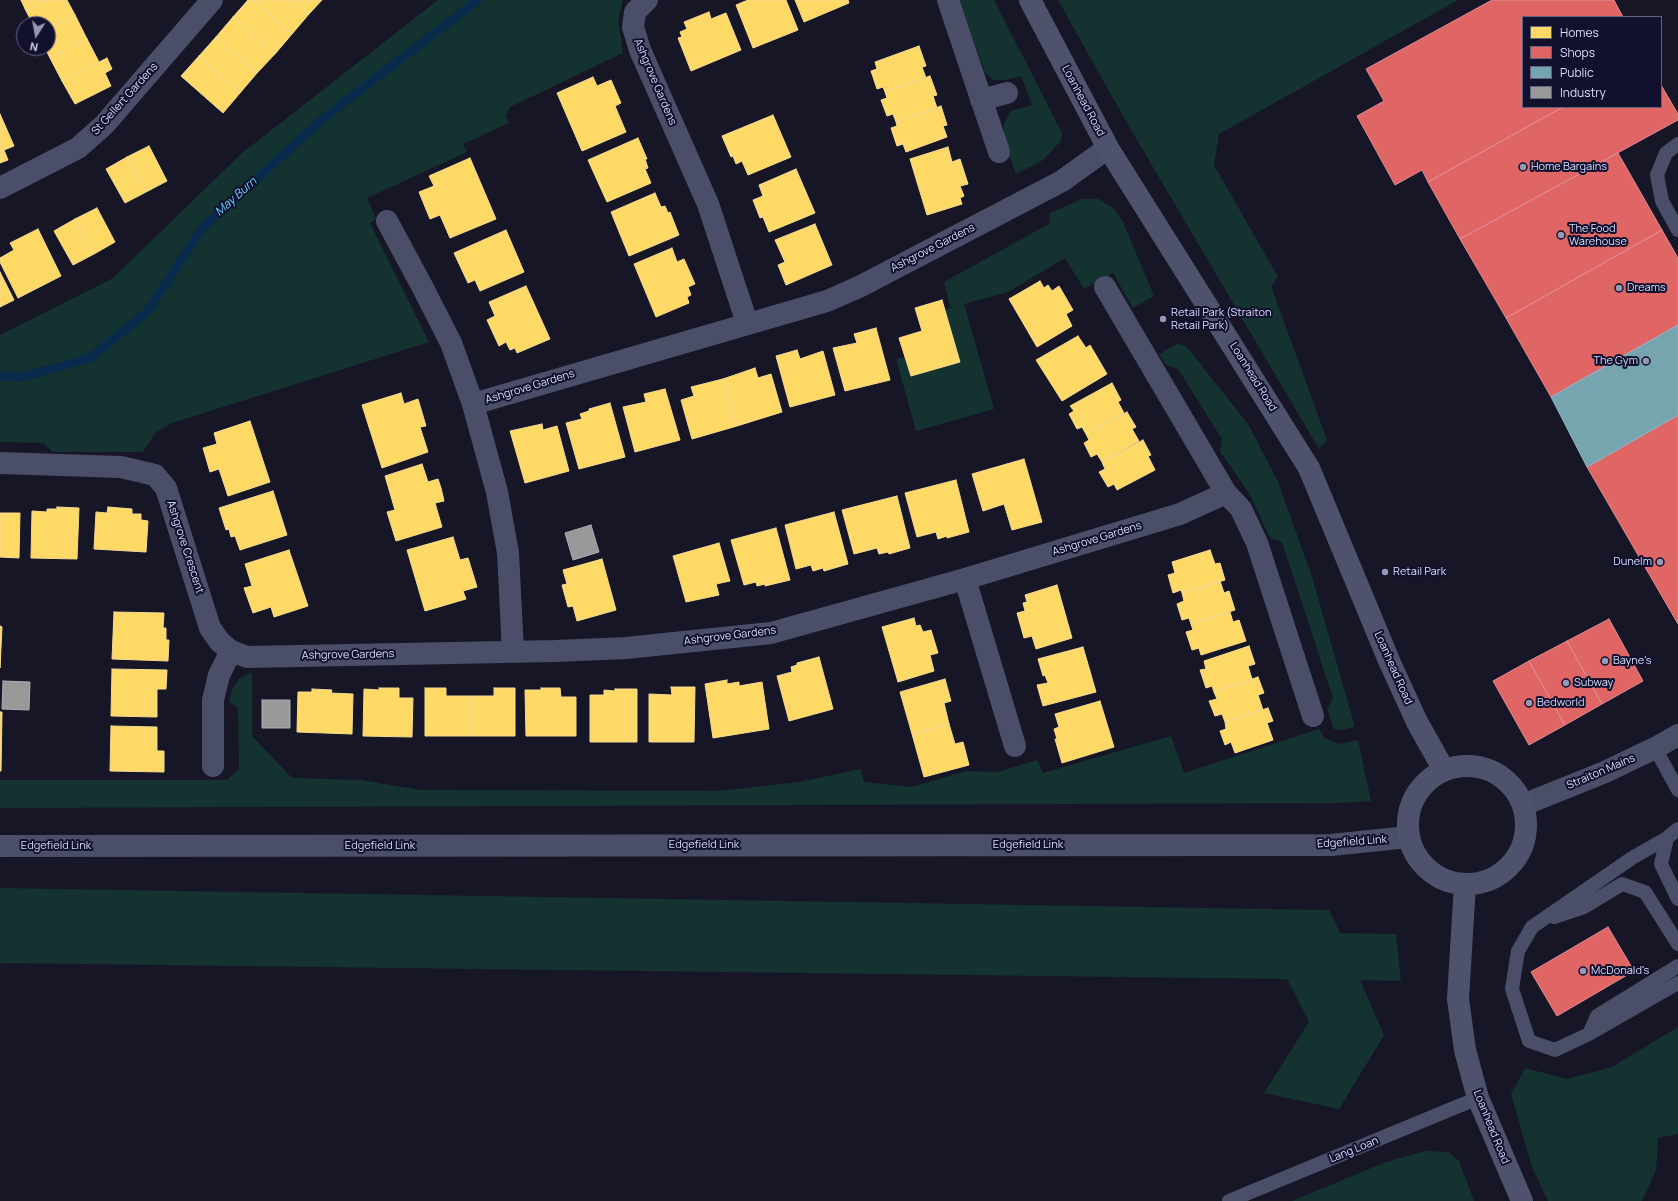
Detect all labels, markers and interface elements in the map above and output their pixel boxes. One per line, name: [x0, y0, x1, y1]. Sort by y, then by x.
north arrow: [16, 16, 56, 56]
legend: [1522, 16, 1662, 108]
text: Homes: [1560, 24, 1599, 41]
street label: Ashgrove Gardens: [631, 37, 679, 127]
text: N: [28, 39, 39, 55]
text: Shops: [1560, 44, 1595, 61]
street label: St Gellert Gardens: [89, 60, 161, 138]
street label: Loanhead Road: [1059, 63, 1107, 139]
text: Public: [1560, 64, 1594, 81]
text: Industry: [1560, 84, 1606, 101]
place label: Home Bargains: [1531, 160, 1607, 174]
marker: Home Bargains: [1518, 162, 1528, 172]
water label: May Burn: [212, 175, 260, 219]
street label: Ashgrove Gardens: [889, 221, 977, 275]
place label: The Food Warehouse: [1569, 222, 1627, 248]
marker: The Food Warehouse: [1556, 230, 1566, 240]
place label: Dreams: [1627, 281, 1666, 295]
marker: Dreams: [1614, 283, 1624, 293]
place label: Retail Park (Straiton Retail Park): [1171, 306, 1271, 332]
marker: Retail Park (Straiton Retail Park): [1158, 314, 1168, 324]
street label: Loanhead Road: [1227, 340, 1279, 414]
place label: The Gym: [1593, 354, 1638, 368]
marker: The Gym: [1641, 356, 1651, 366]
street label: Ashgrove Gardens: [484, 367, 576, 407]
street label: Ashgrove Crescent: [164, 499, 206, 595]
street label: Ashgrove Gardens: [1051, 519, 1143, 559]
place label: Dunelm: [1613, 555, 1652, 569]
marker: Dunelm: [1655, 557, 1665, 567]
place label: Retail Park: [1393, 565, 1446, 579]
marker: Retail Park: [1380, 567, 1390, 577]
street label: Ashgrove Gardens: [683, 624, 777, 648]
street label: Loanhead Road: [1371, 629, 1415, 707]
street label: Ashgrove Gardens: [302, 648, 394, 662]
place label: Bayne's: [1613, 654, 1651, 668]
marker: Bayne's: [1600, 656, 1610, 666]
place label: Subway: [1574, 676, 1613, 690]
marker: Subway: [1561, 678, 1571, 688]
place label: Bedworld: [1537, 696, 1584, 710]
marker: Bedworld: [1524, 698, 1534, 708]
street label: Straiton Mains: [1565, 752, 1637, 792]
street label: Edgefield Link: [1316, 833, 1388, 851]
street label: Edgefield Link: [669, 838, 739, 852]
street label: Edgefield Link: [993, 838, 1063, 852]
street label: Edgefield Link: [21, 839, 91, 853]
street label: Edgefield Link: [345, 839, 415, 853]
place label: McDonald's: [1591, 964, 1649, 978]
marker: McDonald's: [1578, 966, 1588, 976]
street label: Loanhead Road: [1470, 1088, 1512, 1166]
street label: Lang Loan: [1328, 1134, 1380, 1166]

